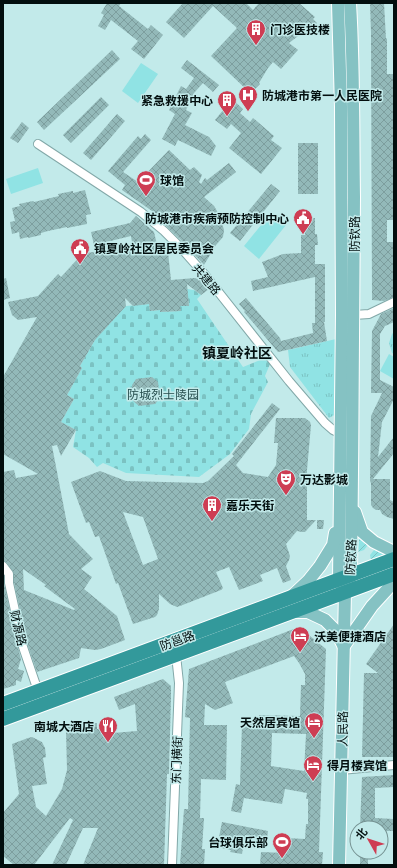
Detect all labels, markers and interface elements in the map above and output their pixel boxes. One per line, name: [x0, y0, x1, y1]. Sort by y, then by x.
building icon: 门诊医技楼: [245, 18, 267, 46]
place label: 门诊医技楼: [270, 22, 330, 36]
hospital icon: 防城港市第一人民医院: [237, 84, 259, 112]
place label: 防城港市第一人民医院: [262, 88, 382, 102]
building icon: 紧急救援中心: [216, 89, 238, 117]
place label: 紧急救援中心: [141, 93, 213, 107]
sports icon: 球馆: [135, 169, 157, 197]
place label: 球馆: [160, 173, 184, 187]
public building icon: 防城港市疾病预防控制中心: [292, 207, 314, 235]
place label: 防城港市疾病预防控制中心: [145, 211, 289, 225]
street label: 防钦路: [347, 216, 361, 252]
public building icon: 镇夏岭社区居民委员会: [69, 237, 91, 265]
place label: 镇夏岭社区居民委员会: [94, 241, 214, 255]
street label: 共建路: [190, 261, 224, 297]
district label: 镇夏岭社区: [202, 344, 272, 361]
park label: 防城烈士陵园: [127, 387, 199, 401]
theatre icon: 万达影城: [275, 468, 297, 496]
place label: 万达影城: [300, 472, 348, 486]
building icon: 嘉乐天街: [201, 494, 223, 522]
place label: 嘉乐天街: [226, 498, 274, 512]
street label: 防钦路: [342, 539, 358, 575]
street label: 财源路: [8, 609, 30, 647]
hotel icon: 沃美便捷酒店: [289, 625, 311, 653]
street label: 防邕路: [158, 627, 196, 653]
place label: 沃美便捷酒店: [314, 629, 386, 643]
hotel icon: 天然居宾馆: [303, 711, 325, 739]
street label: 人民路: [335, 711, 349, 747]
restaurant icon: 南城大酒店: [97, 715, 119, 743]
place label: 天然居宾馆: [240, 715, 300, 729]
place label: 南城大酒店: [34, 719, 94, 733]
street label: 东门横街: [168, 736, 184, 784]
hotel icon: 得月楼宾馆: [302, 754, 324, 782]
place label: 得月楼宾馆: [327, 758, 387, 772]
north arrow: [349, 820, 389, 860]
text: 北: [352, 825, 369, 842]
sports icon: 台球俱乐部: [271, 831, 293, 859]
place label: 台球俱乐部: [208, 835, 268, 849]

